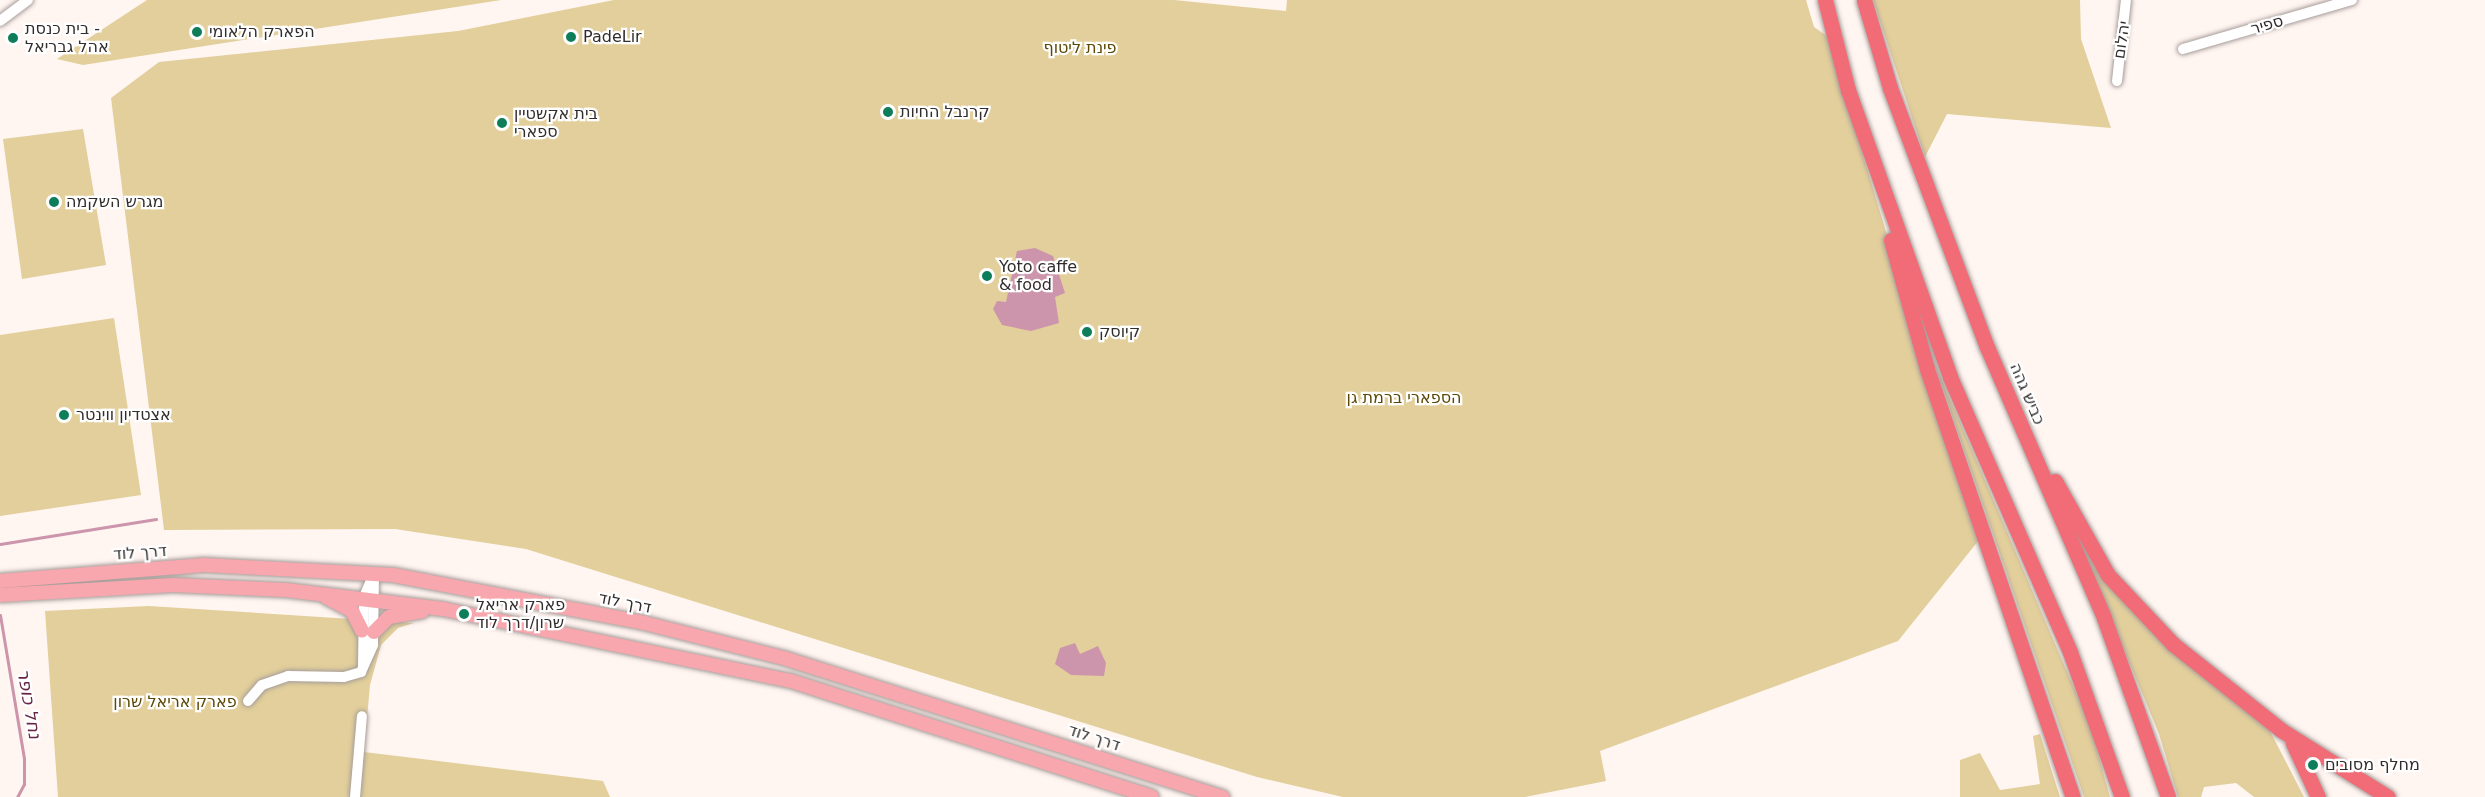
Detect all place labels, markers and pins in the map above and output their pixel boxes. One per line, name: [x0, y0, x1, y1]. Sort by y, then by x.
place label: בית כנסת - אהל גבריאל: [25, 19, 109, 57]
place label: הפארק הלאומי: [209, 22, 315, 42]
marker: הפארק הלאומי: [190, 25, 204, 39]
place label: PadeLir: [583, 27, 642, 47]
marker: PadeLir: [564, 30, 578, 44]
marker: בית כנסת - אהל גבריאל: [6, 31, 20, 45]
place label: קרנבל החיות: [900, 102, 990, 122]
place label: בית אקשטיין ספארי: [514, 104, 598, 142]
marker: קרנבל החיות: [881, 105, 895, 119]
marker: בית אקשטיין ספארי: [495, 116, 509, 130]
place label: מגרש השקמה: [66, 192, 163, 212]
marker: מגרש השקמה: [47, 195, 61, 209]
place label: Yoto caffe & food: [999, 257, 1077, 295]
marker: Yoto caffe & food: [980, 269, 994, 283]
place label: קיוסק: [1099, 322, 1140, 342]
marker: קיוסק: [1080, 325, 1094, 339]
place label: אצטדיון ווינטר: [76, 405, 171, 425]
marker: אצטדיון ווינטר: [57, 408, 71, 422]
place label: פארק אריאל שרון/דרך לוד: [476, 595, 565, 633]
marker: פארק אריאל שרון/דרך לוד: [457, 607, 471, 621]
place label: מחלף מסובים: [2325, 755, 2420, 775]
marker: מחלף מסובים: [2306, 758, 2320, 772]

